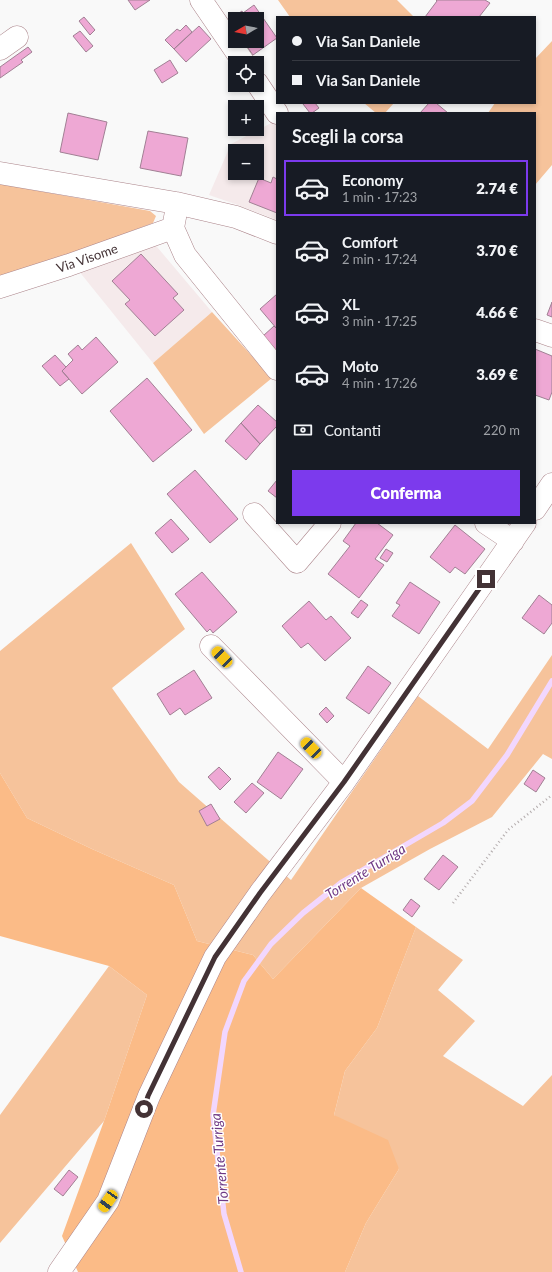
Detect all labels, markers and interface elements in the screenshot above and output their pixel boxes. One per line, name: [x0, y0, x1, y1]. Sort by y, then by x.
north arrow: [228, 12, 264, 48]
map controls: [228, 12, 264, 180]
text: Via San Daniele: [316, 32, 420, 50]
button: locate: [228, 56, 264, 92]
text: Via San Daniele: [316, 71, 420, 89]
button: +: [228, 100, 264, 136]
text: Scegli la corsa: [292, 125, 403, 147]
button: −: [228, 144, 264, 180]
icon: car: [294, 170, 330, 206]
text: Economy: [342, 171, 403, 189]
text: 2.74 €: [476, 179, 518, 197]
text: 1 min · 17:23: [342, 189, 417, 205]
icon: car: [294, 232, 330, 268]
text: Comfort: [342, 233, 398, 251]
street label: Via Visome: [54, 240, 120, 276]
text: 3.70 €: [476, 241, 518, 259]
text: 2 min · 17:24: [342, 251, 417, 267]
icon: car: [294, 294, 330, 330]
text: XL: [342, 295, 360, 313]
text: 4.66 €: [476, 303, 518, 321]
text: 3 min · 17:25: [342, 313, 417, 329]
icon: car: [294, 356, 330, 392]
text: Moto: [342, 357, 379, 375]
text: 3.69 €: [476, 365, 518, 383]
text: 4 min · 17:26: [342, 375, 417, 391]
icon: cash: [292, 419, 314, 441]
text: Contanti: [324, 421, 381, 439]
text: 220 m: [483, 422, 520, 438]
button: Conferma: [292, 470, 520, 516]
route end: [477, 570, 495, 588]
car: [209, 644, 235, 670]
car: [298, 735, 324, 761]
water label: Torrente Turriga: [322, 840, 408, 902]
route start: [135, 1100, 153, 1118]
water label: Torrente Turriga: [207, 1113, 231, 1205]
car: [96, 1188, 120, 1214]

